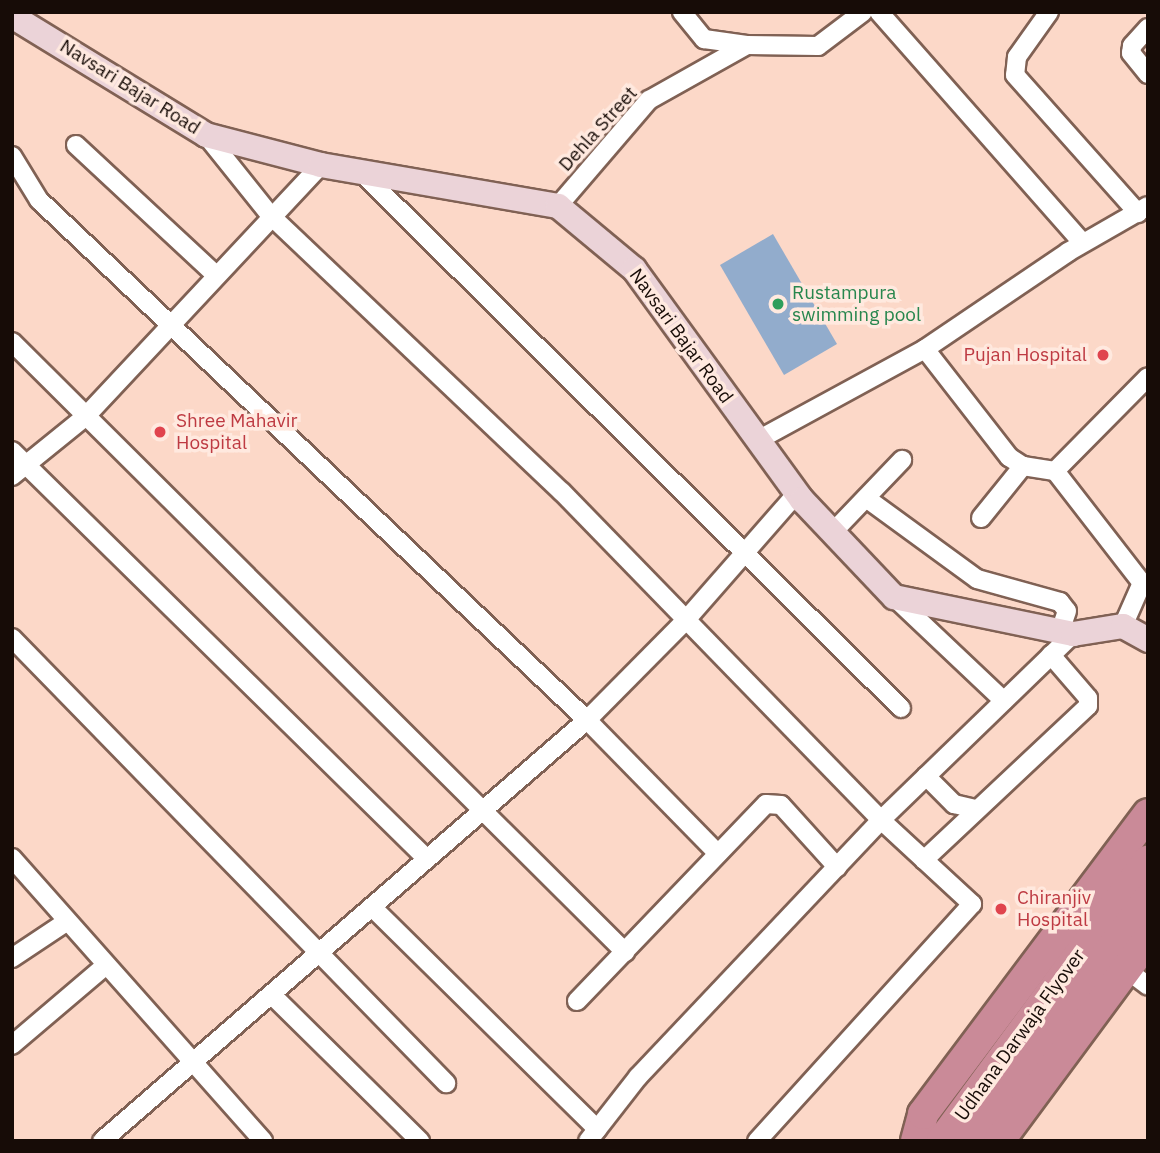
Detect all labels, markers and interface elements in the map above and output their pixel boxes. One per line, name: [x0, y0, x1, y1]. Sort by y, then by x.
street label: Navsari Bajar Road: [56, 35, 204, 139]
street label: Dehla Street: [554, 82, 642, 176]
street label: Navsari Bajar Road: [624, 264, 738, 408]
place label: Rustampura swimming pool: [792, 282, 921, 326]
marker: Rustampura swimming pool: [770, 296, 786, 312]
place label: Pujan Hospital: [963, 344, 1087, 366]
marker: Pujan Hospital: [1093, 345, 1113, 365]
place label: Shree Mahavir Hospital: [176, 410, 297, 454]
marker: Shree Mahavir Hospital: [150, 422, 170, 442]
place label: Chiranjiv Hospital: [1017, 887, 1091, 931]
marker: Chiranjiv Hospital: [991, 899, 1011, 919]
street label: Udhana Darwaja Flyover: [950, 945, 1090, 1125]

